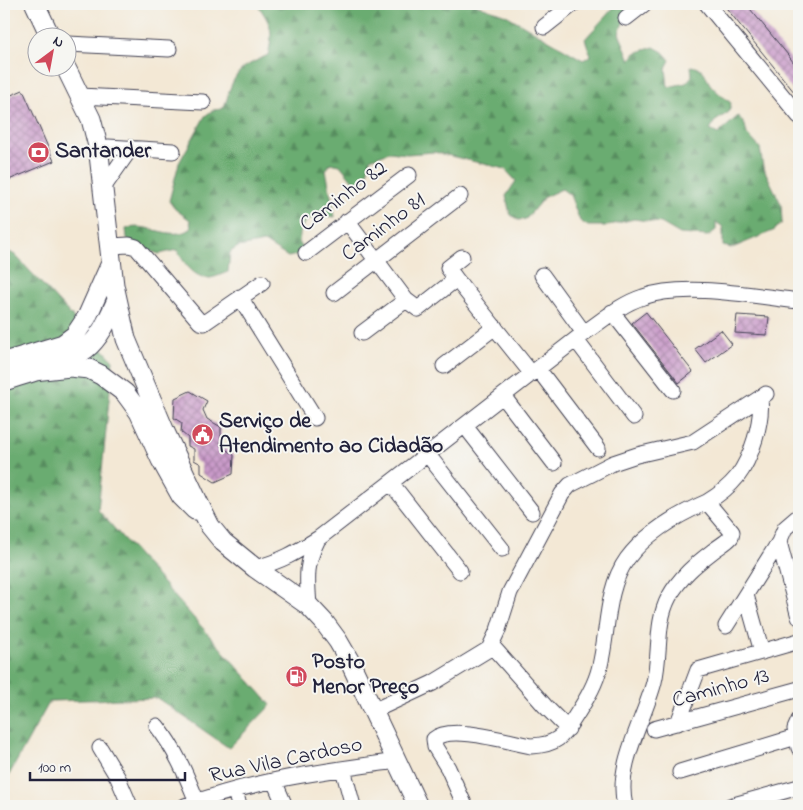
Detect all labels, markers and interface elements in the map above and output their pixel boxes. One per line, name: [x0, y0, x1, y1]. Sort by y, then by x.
north arrow: [28, 28, 78, 78]
text: N: [49, 31, 68, 54]
place label: Santander: [55, 136, 152, 168]
bank icon: Santander: [27, 140, 51, 164]
street label: Caminho 82: [293, 153, 395, 241]
street label: Caminho 81: [335, 186, 433, 270]
place label: Serviço de Atendimento ao Cidadão: [219, 406, 443, 463]
public building icon: Serviço de Atendimento ao Cidadão: [191, 423, 215, 447]
place label: Posto Menor Preço: [312, 647, 419, 704]
street label: Caminho 13: [669, 661, 773, 717]
fuel station icon: Posto Menor Preço: [284, 664, 308, 688]
street label: Rua Vila Cardoso: [206, 729, 366, 793]
scale bar: [30, 750, 185, 782]
text: 100 m: [38, 757, 71, 779]

